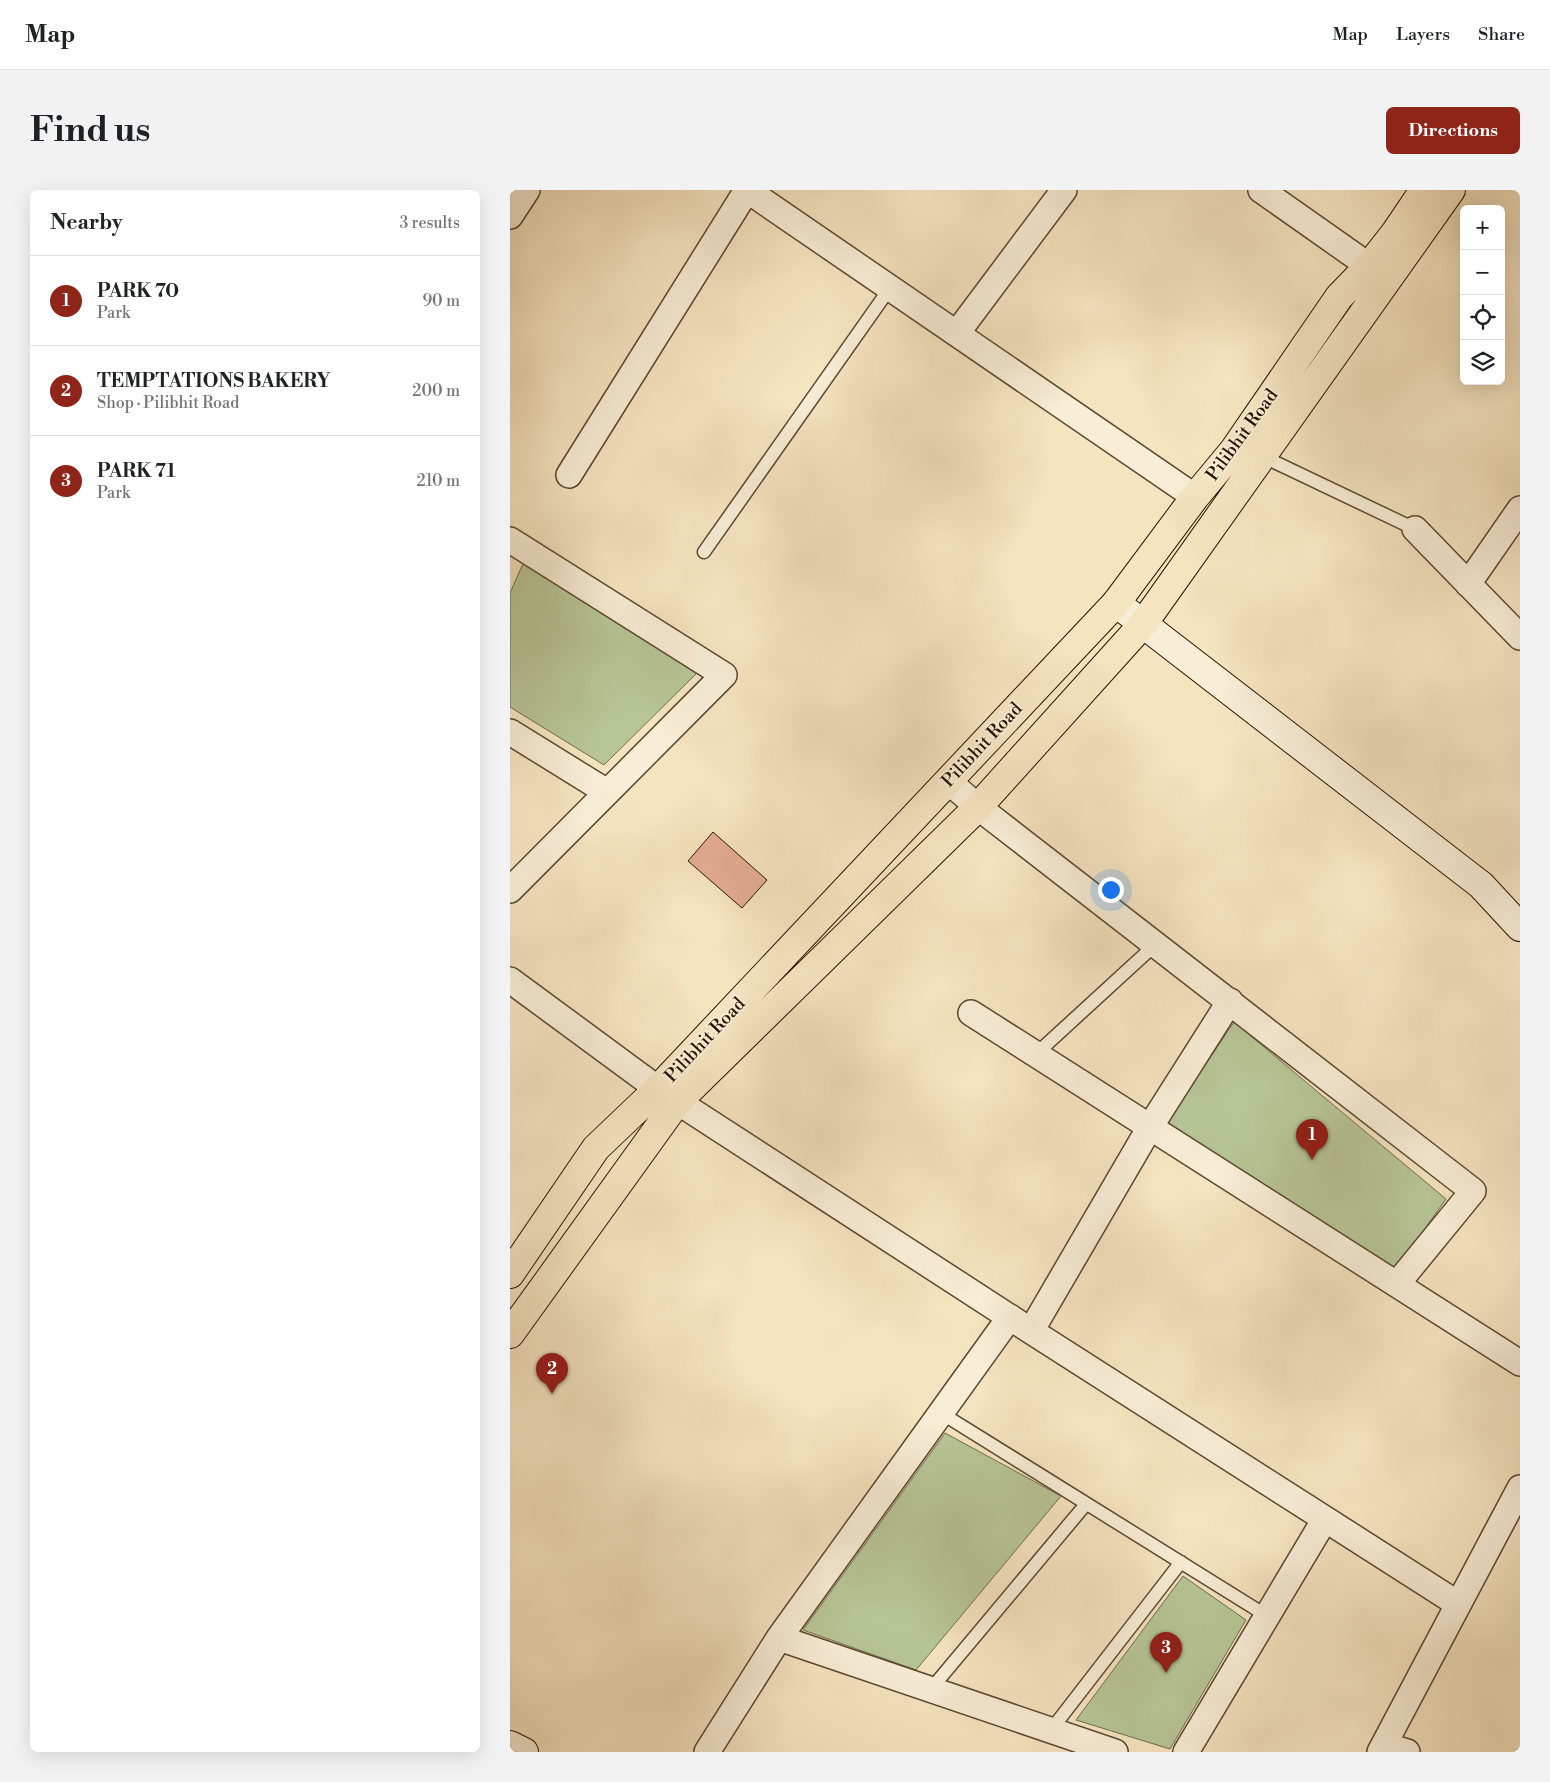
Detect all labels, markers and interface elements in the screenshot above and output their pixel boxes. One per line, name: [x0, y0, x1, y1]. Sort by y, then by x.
text: Map: [25, 20, 75, 50]
text: Map: [1333, 23, 1368, 46]
text: Layers: [1396, 23, 1450, 46]
text: Share: [1478, 23, 1525, 46]
button: Directions: [1386, 107, 1520, 154]
text: Find us: [30, 109, 150, 152]
map controls: [1460, 205, 1505, 385]
button: +: [1460, 205, 1505, 250]
text: Nearby: [50, 210, 123, 236]
text: 3 results: [399, 213, 460, 233]
button: −: [1460, 250, 1505, 295]
text: PARK 70: [97, 279, 179, 303]
text: 1: [62, 291, 70, 311]
text: 90 m: [422, 291, 460, 311]
button: locate: [1460, 295, 1505, 340]
text: Park: [97, 303, 130, 323]
button: layers: [1460, 340, 1505, 385]
text: TEMPTATIONS BAKERY: [97, 369, 331, 393]
text: 2: [61, 381, 71, 401]
text: 200 m: [412, 381, 460, 401]
street label: Pilibhit Road: [1201, 384, 1284, 485]
text: Shop · Pilibhit Road: [97, 393, 239, 413]
text: PARK 71: [97, 459, 176, 483]
text: 3: [61, 471, 71, 491]
text: 210 m: [416, 471, 460, 491]
text: Park: [97, 483, 130, 503]
street label: Pilibhit Road: [937, 697, 1028, 792]
your location: [1098, 877, 1124, 903]
street label: Pilibhit Road: [660, 992, 751, 1087]
pin: 1: [1296, 1119, 1328, 1160]
pin: 2: [536, 1353, 568, 1394]
pin: 3: [1150, 1632, 1182, 1673]

